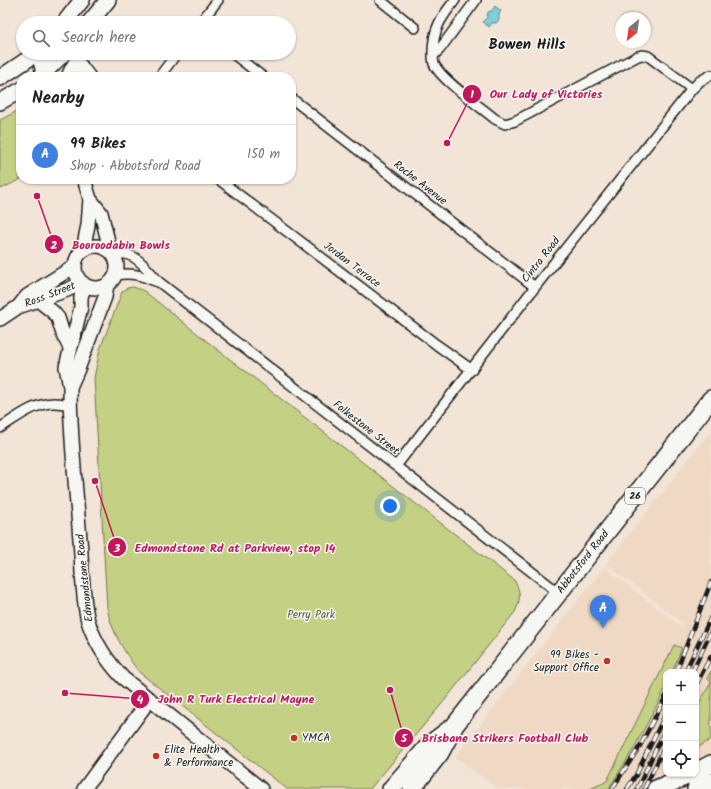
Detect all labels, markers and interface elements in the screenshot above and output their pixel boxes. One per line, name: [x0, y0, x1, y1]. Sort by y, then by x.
north arrow: [615, 12, 651, 48]
search box: [16, 16, 296, 60]
text: Search here: [62, 26, 136, 50]
icon: search: [30, 27, 52, 49]
district label: Bowen Hills: [489, 33, 565, 57]
callout: Our Lady of Victories: [462, 82, 610, 106]
text: Nearby: [32, 85, 84, 112]
text: 1: [470, 85, 474, 104]
text: Our Lady of Victories: [490, 85, 603, 104]
text: 99 Bikes: [70, 132, 126, 156]
text: A: [41, 144, 49, 165]
text: 150 m: [247, 144, 280, 165]
text: Shop · Abbotsford Road: [70, 156, 200, 177]
street label: Roche Avenue: [389, 156, 451, 210]
callout: Booroodabin Bowls: [44, 232, 178, 256]
street label: Cintra Road: [517, 233, 565, 287]
text: 2: [51, 236, 58, 255]
text: Booroodabin Bowls: [72, 236, 170, 255]
street label: Jordan Terrace: [319, 237, 385, 293]
street label: Ross Street: [22, 277, 79, 313]
street label: Folkestone Street: [329, 396, 404, 460]
road number: 26: [625, 488, 645, 504]
your location: [380, 496, 400, 516]
street label: Abbotsford Road: [552, 526, 614, 598]
street label: Edmondstone Road: [71, 533, 99, 623]
callout: Edmondstone Rd at Parkview, stop 14: [107, 535, 343, 559]
text: 3: [113, 539, 121, 558]
text: Edmondstone Rd at Parkview, stop 14: [135, 539, 336, 558]
pin: A: [590, 595, 616, 628]
park label: Perry Park: [287, 606, 336, 624]
place label: 99 Bikes - Support Office: [534, 646, 599, 677]
marker: 99 Bikes - Support Office: [602, 656, 612, 666]
map controls: [663, 669, 699, 777]
button: +: [663, 669, 699, 705]
callout: John R Turk Electrical Mayne: [130, 687, 323, 711]
text: 4: [137, 690, 144, 709]
text: John R Turk Electrical Mayne: [158, 690, 314, 709]
button: −: [663, 705, 699, 741]
callout: Brisbane Strikers Football Club: [394, 726, 596, 750]
place label: YMCA: [302, 729, 331, 747]
text: 5: [400, 729, 408, 748]
text: Brisbane Strikers Football Club: [422, 729, 588, 748]
marker: YMCA: [289, 733, 299, 743]
place label: Elite Health & Performance: [164, 741, 233, 772]
button: locate: [663, 741, 699, 777]
marker: Elite Health & Performance: [151, 751, 161, 761]

